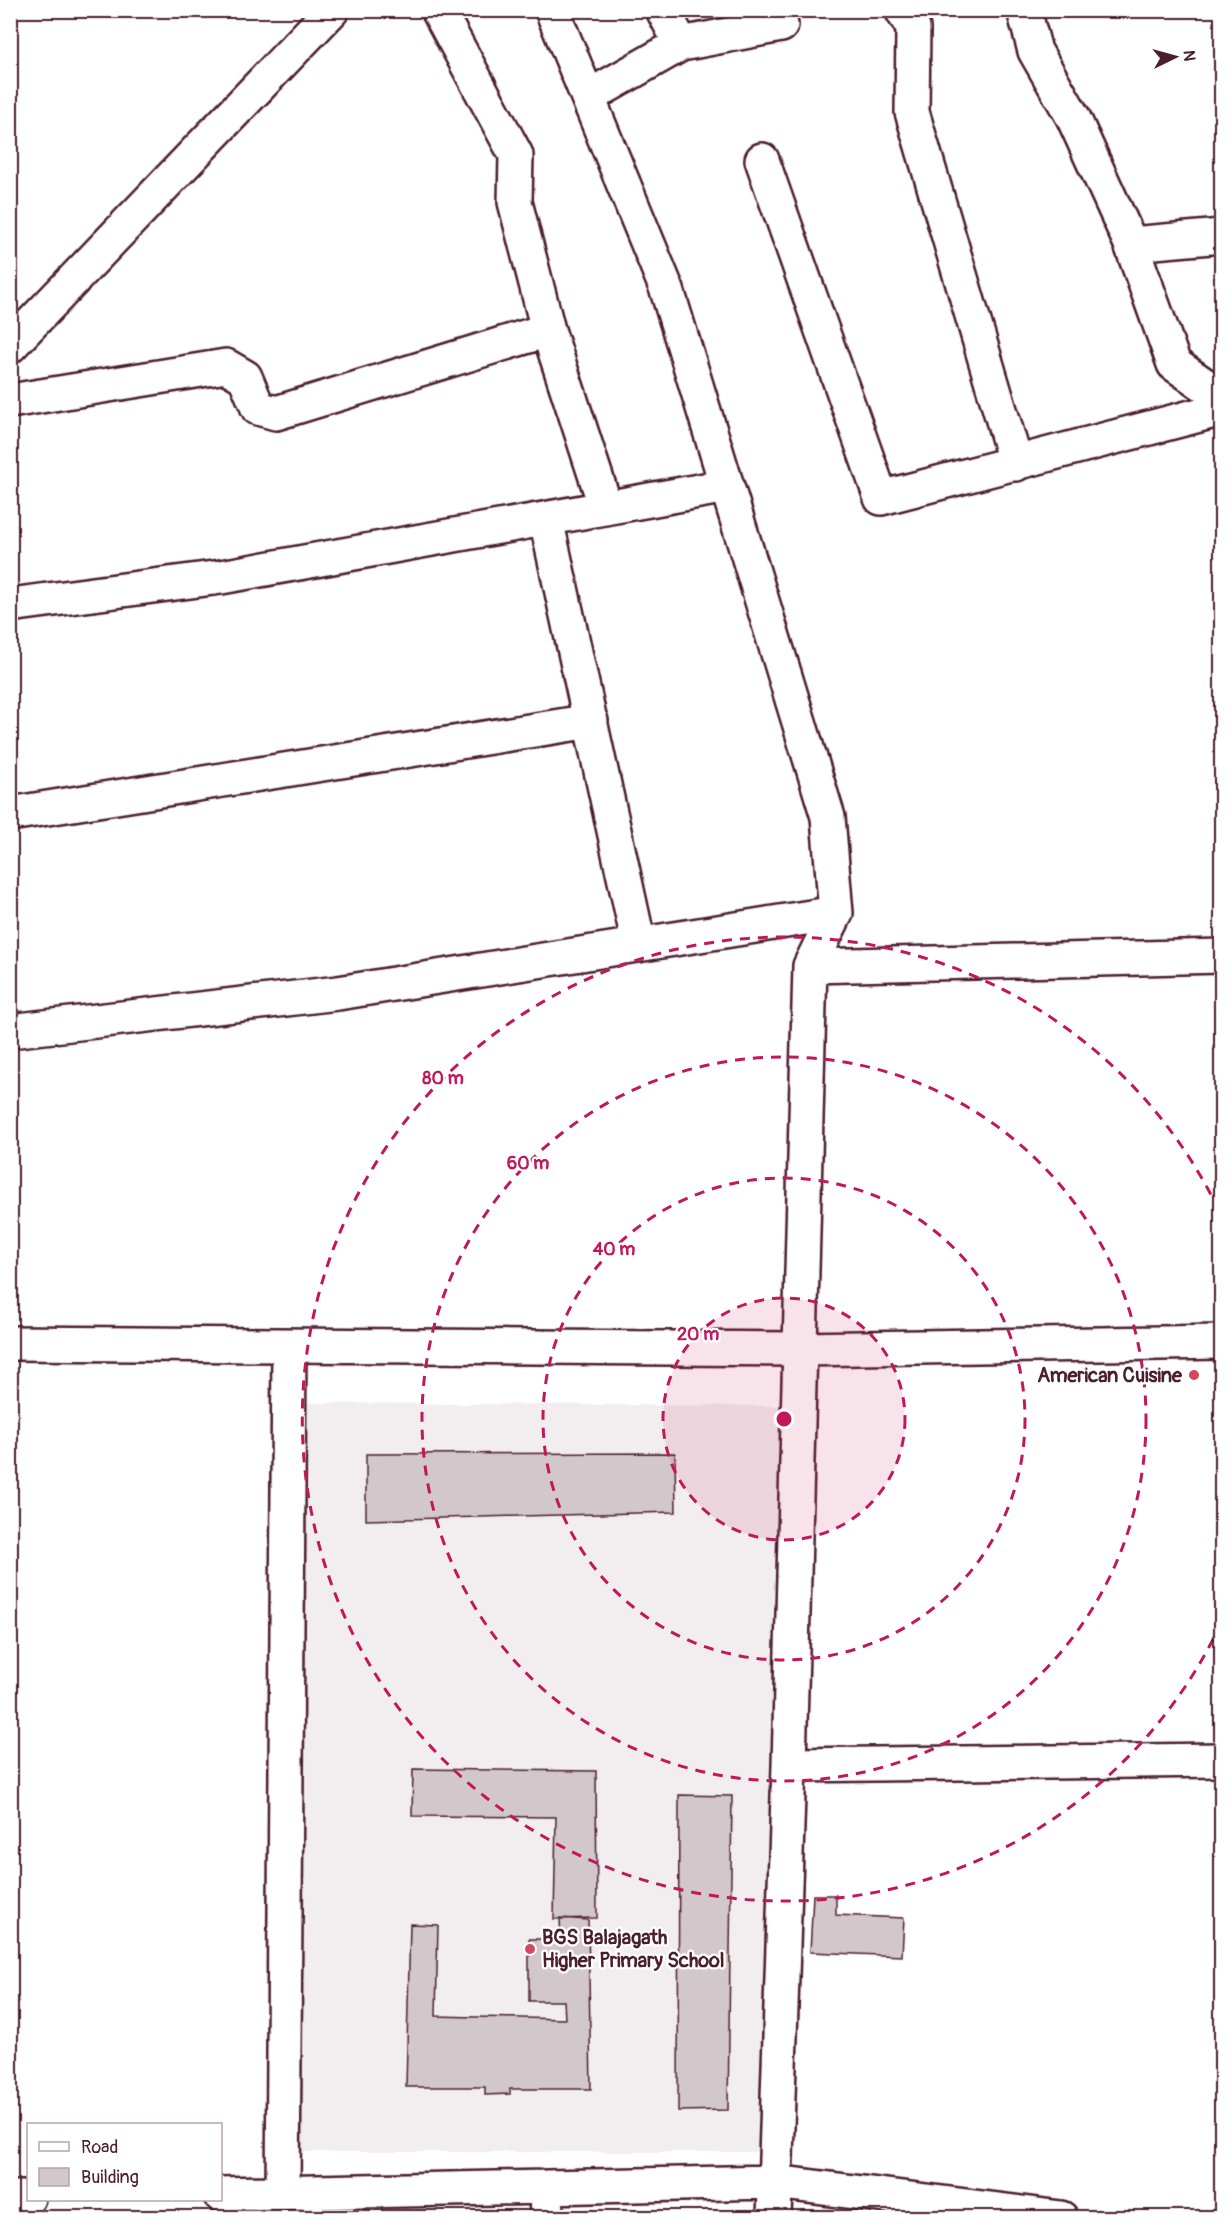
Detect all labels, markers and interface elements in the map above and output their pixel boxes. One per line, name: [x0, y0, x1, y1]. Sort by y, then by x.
north arrow: [1145, 27, 1205, 87]
text: N: [1179, 50, 1199, 62]
text: 80 m: [422, 1067, 464, 1090]
text: 60 m: [507, 1152, 549, 1175]
text: 40 m: [593, 1238, 635, 1261]
text: 20 m: [677, 1323, 719, 1346]
place label: American Cuisine: [1037, 1363, 1183, 1388]
marker: American Cuisine: [1187, 1368, 1201, 1382]
centre of rings: [774, 1409, 794, 1429]
place label: BGS Balajagath Higher Primary School: [542, 1925, 725, 1973]
marker: BGS Balajagath Higher Primary School: [523, 1942, 537, 1956]
legend: [27, 2123, 222, 2201]
text: Road: [81, 2136, 118, 2159]
text: Building: [81, 2166, 139, 2189]

